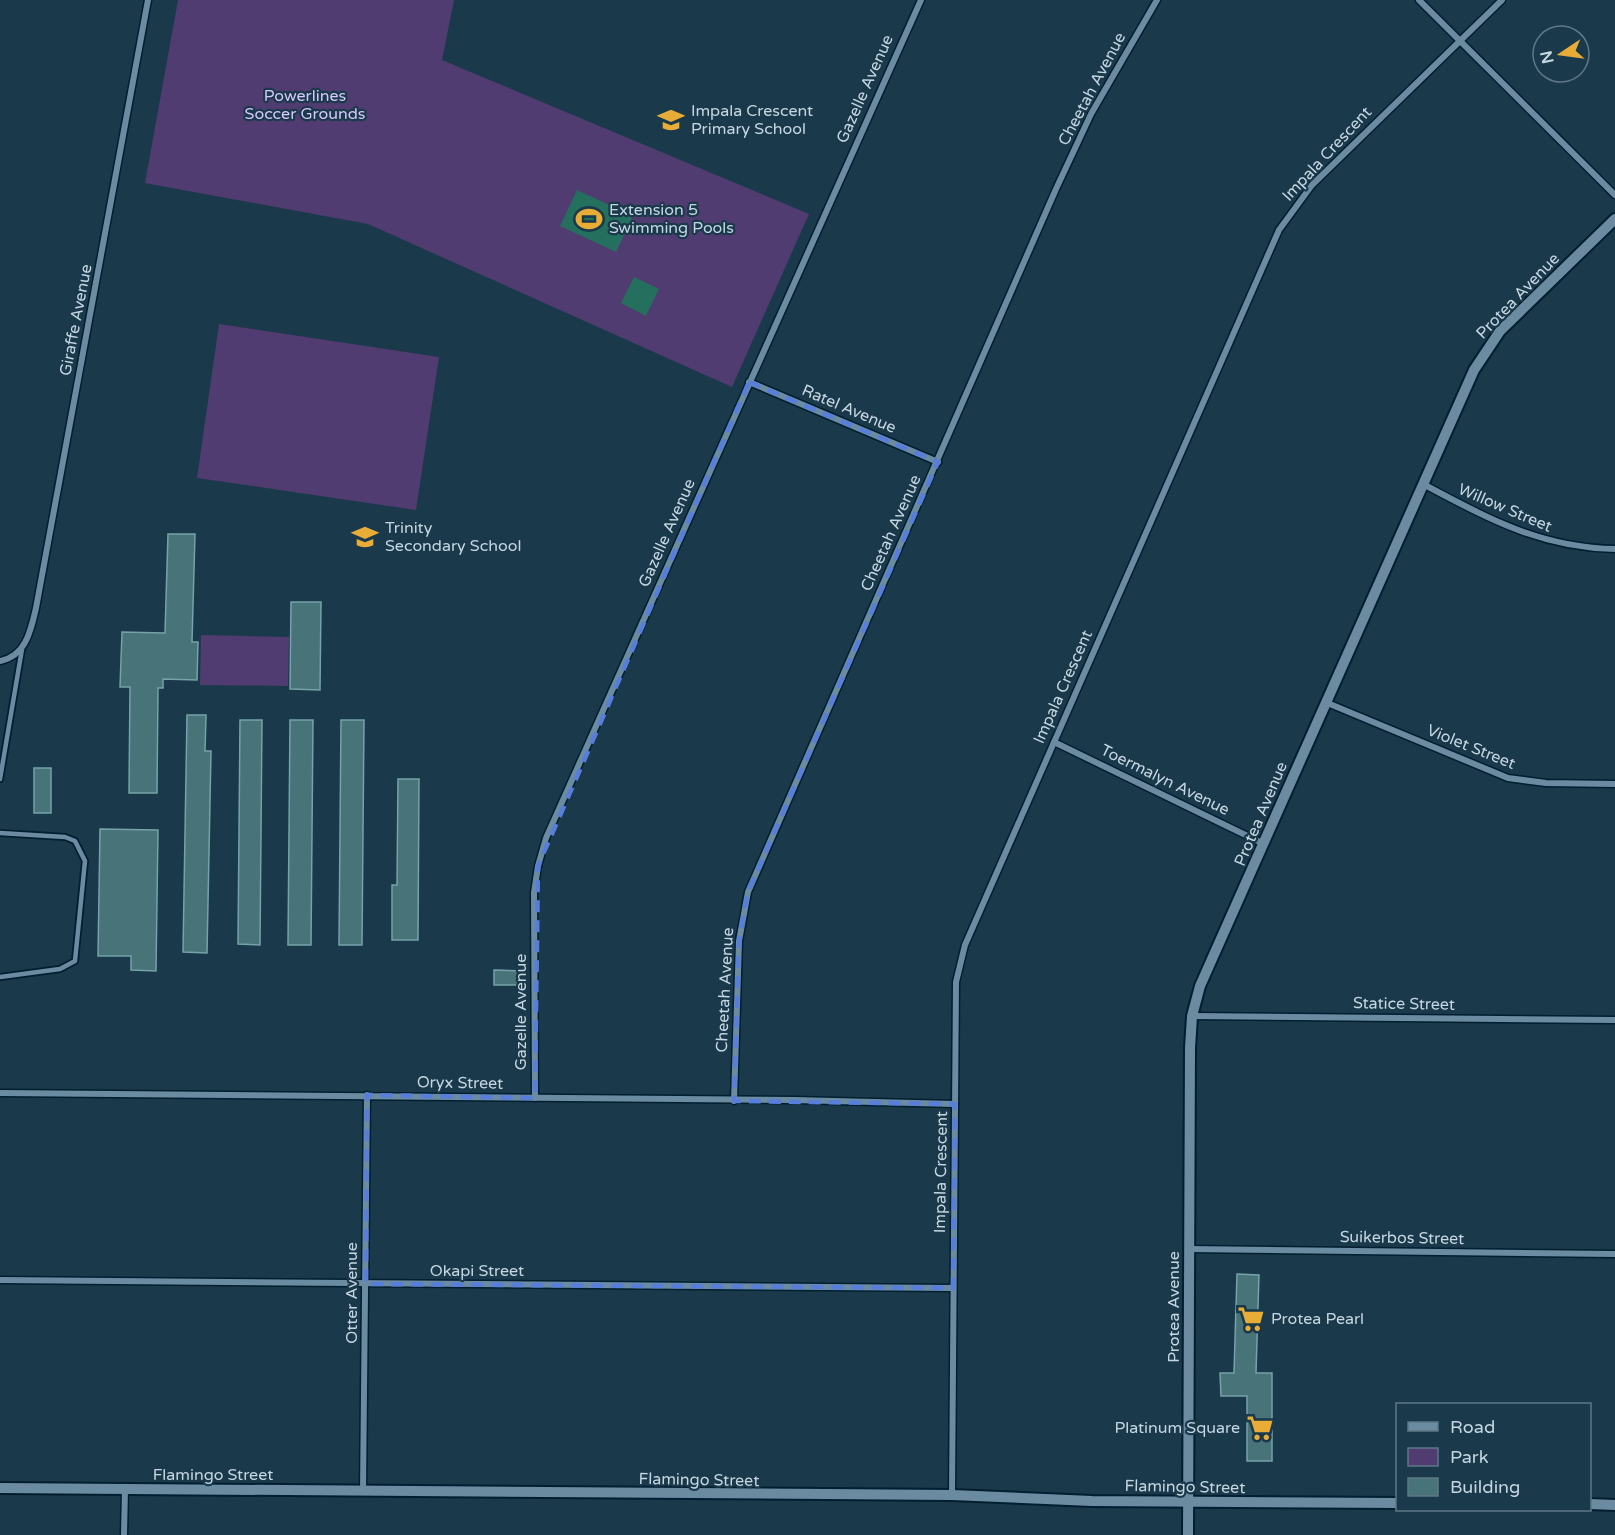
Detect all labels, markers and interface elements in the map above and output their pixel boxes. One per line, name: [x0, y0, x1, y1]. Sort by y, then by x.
north arrow: [1531, 24, 1591, 84]
street label: Cheetah Avenue: [1054, 29, 1130, 149]
street label: Gazelle Avenue: [832, 32, 898, 146]
text: N: [1536, 49, 1559, 66]
park label: Powerlines Soccer Grounds: [245, 86, 365, 124]
place label: Impala Crescent Primary School: [691, 101, 813, 139]
street label: Impala Crescent: [1278, 103, 1376, 205]
school or university icon: Impala Crescent Primary School: [656, 105, 686, 135]
place label: Extension 5 Swimming Pools: [609, 200, 734, 238]
sports icon: Extension 5 Swimming Pools: [574, 204, 604, 234]
street label: Protea Avenue: [1472, 249, 1564, 343]
street label: Giraffe Avenue: [55, 262, 97, 378]
street label: Ratel Avenue: [799, 380, 899, 438]
street label: Cheetah Avenue: [856, 472, 926, 594]
street label: Gazelle Avenue: [634, 476, 700, 590]
street label: Willow Street: [1455, 479, 1555, 537]
place label: Trinity Secondary School: [385, 518, 521, 556]
school or university icon: Trinity Secondary School: [350, 522, 380, 552]
street label: Impala Crescent: [1029, 627, 1097, 747]
street label: Violet Street: [1424, 720, 1518, 774]
street label: Toermalyn Avenue: [1097, 740, 1233, 820]
street label: Protea Avenue: [1230, 759, 1292, 869]
street label: Cheetah Avenue: [712, 927, 738, 1053]
street label: Gazelle Avenue: [511, 954, 531, 1070]
street label: Statice Street: [1353, 993, 1455, 1015]
street label: Oryx Street: [417, 1072, 503, 1094]
street label: Impala Crescent: [930, 1111, 952, 1233]
street label: Suikerbos Street: [1340, 1227, 1464, 1249]
street label: Otter Avenue: [342, 1242, 362, 1344]
street label: Protea Avenue: [1164, 1251, 1184, 1363]
street label: Okapi Street: [430, 1261, 524, 1281]
supermarket icon: Protea Pearl: [1236, 1304, 1266, 1334]
place label: Protea Pearl: [1271, 1309, 1364, 1329]
legend: [1396, 1403, 1591, 1511]
supermarket icon: Platinum Square: [1245, 1413, 1275, 1443]
text: Road: [1450, 1416, 1495, 1438]
place label: Platinum Square: [1115, 1418, 1240, 1438]
text: Park: [1450, 1446, 1489, 1468]
street label: Flamingo Street: [153, 1465, 273, 1485]
street label: Flamingo Street: [638, 1469, 760, 1491]
street label: Flamingo Street: [1124, 1476, 1246, 1498]
text: Building: [1450, 1476, 1520, 1498]

